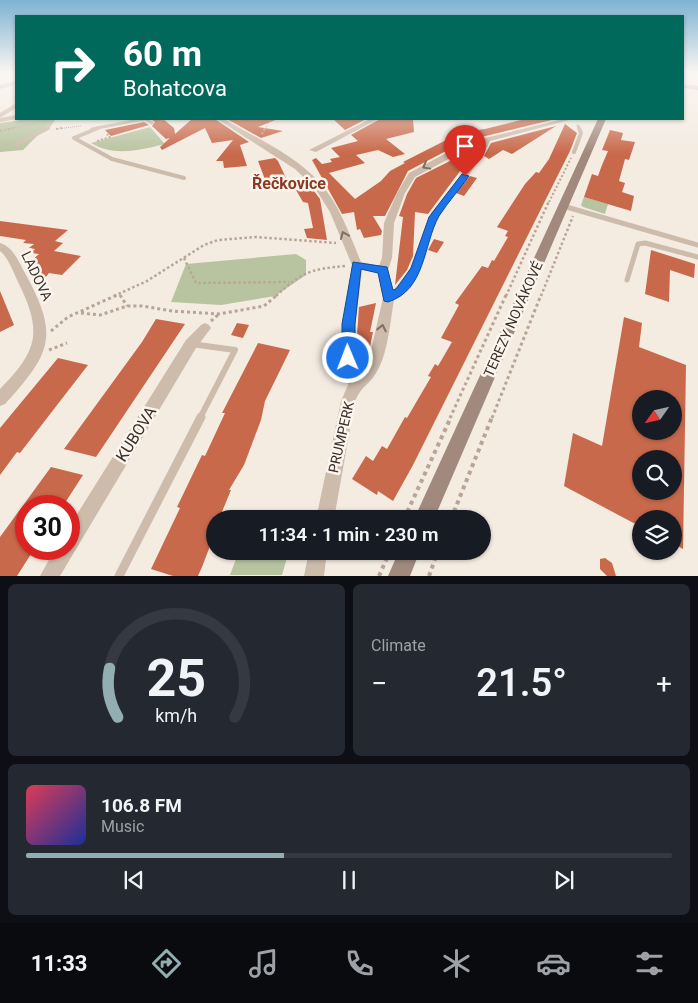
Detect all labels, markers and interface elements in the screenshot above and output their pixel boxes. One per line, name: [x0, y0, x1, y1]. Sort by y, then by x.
text: 60 m: [123, 34, 202, 75]
icon: right: [40, 35, 105, 100]
text: Bohatcova: [123, 76, 227, 101]
pin: [444, 125, 486, 176]
icon: arrive: [451, 132, 479, 160]
one-way arrow: [422, 160, 431, 170]
district label: Řečkovice: [252, 174, 326, 193]
one-way arrow: [340, 231, 351, 240]
street label: LADOVA: [18, 249, 56, 303]
street label: TEREZY NOVÁKOVÉ: [479, 258, 546, 379]
one-way arrow: [376, 323, 387, 332]
position arrow: [321, 331, 373, 383]
north arrow: [632, 390, 682, 440]
map controls: [632, 390, 682, 560]
street label: PRUMPERK: [325, 399, 357, 474]
street label: KUBOVA: [112, 403, 161, 465]
button: search: [632, 450, 682, 500]
speed limit sign: 30: [15, 495, 80, 560]
button: layers: [632, 510, 682, 560]
text: 11:34 · 1 min · 230 m: [258, 523, 439, 546]
text: Climate: [371, 636, 426, 655]
text: 25: [147, 648, 206, 709]
text: 21.5°: [476, 661, 567, 705]
text: −: [371, 667, 387, 700]
text: +: [656, 667, 672, 700]
text: km/h: [156, 705, 197, 726]
text: 106.8 FM: [101, 794, 182, 817]
text: Music: [101, 817, 144, 836]
icon: previous: [120, 866, 148, 894]
icon: pause: [335, 866, 363, 894]
icon: next: [550, 866, 578, 894]
icon: directions: [149, 946, 184, 981]
icon: music: [246, 946, 281, 981]
icon: phone: [342, 946, 377, 981]
icon: climate: [439, 946, 474, 981]
icon: car: [536, 946, 571, 981]
icon: filters: [632, 946, 667, 981]
text: 11:33: [31, 951, 87, 976]

